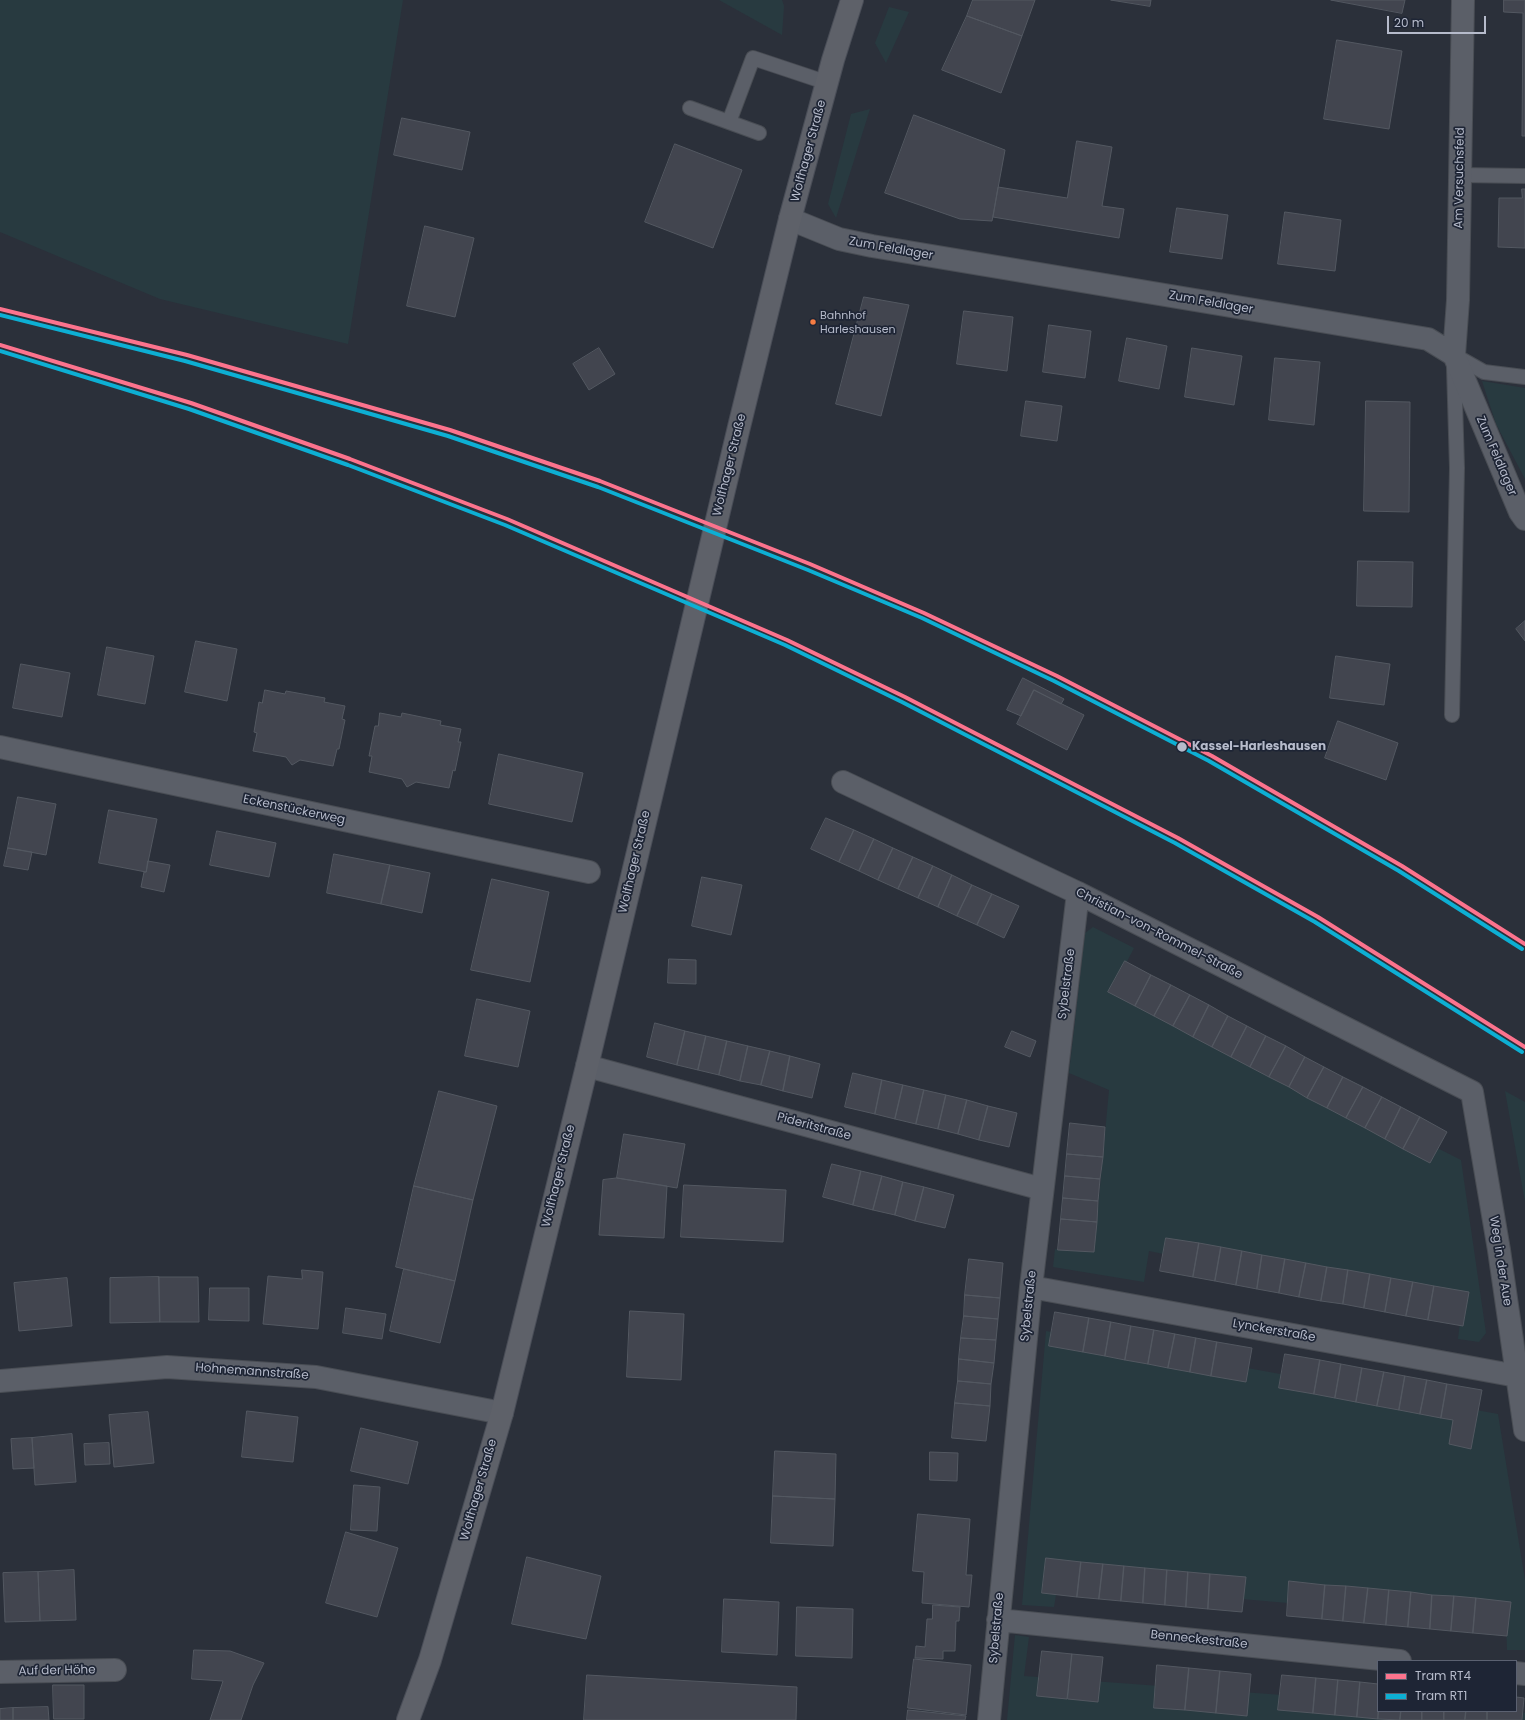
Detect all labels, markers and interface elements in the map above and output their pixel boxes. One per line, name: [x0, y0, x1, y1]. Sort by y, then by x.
scale bar: [1389, 8, 1488, 34]
text: 20 m: [1394, 14, 1424, 31]
street label: Wolfhager Straße: [788, 98, 830, 204]
street label: Am Versuchsfeld: [1452, 127, 1468, 229]
street label: Zum Feldlager: [848, 234, 934, 264]
street label: Zum Feldlager: [1168, 288, 1254, 318]
place label: Bahnhof Harleshausen: [820, 309, 896, 335]
marker: Bahnhof Harleshausen: [808, 317, 818, 327]
street label: Wolfhager Straße: [710, 412, 750, 518]
street label: Zum Feldlager: [1473, 414, 1519, 498]
marker: Kassel-Harleshausen: [1175, 740, 1189, 754]
place label: Kassel-Harleshausen: [1192, 740, 1326, 754]
street label: Eckenstückerweg: [242, 792, 346, 828]
street label: Wolfhager Straße: [616, 809, 654, 915]
street label: Christian-von-Rommel-Straße: [1073, 886, 1245, 982]
street label: Sybelstraße: [1056, 948, 1078, 1020]
street label: Pideritstraße: [775, 1110, 853, 1144]
street label: Wolfhager Straße: [539, 1123, 579, 1229]
street label: Weg in der Aue: [1486, 1215, 1514, 1307]
street label: Sybelstraße: [1018, 1270, 1040, 1342]
street label: Lynckerstraße: [1231, 1317, 1317, 1345]
street label: Hohnemannstraße: [195, 1361, 309, 1383]
street label: Wolfhager Straße: [458, 1438, 500, 1542]
street label: Sybelstraße: [987, 1592, 1007, 1664]
street label: Benneckestraße: [1150, 1628, 1248, 1652]
legend: [1377, 1660, 1517, 1712]
street label: Auf der Höhe: [18, 1663, 96, 1679]
text: Tram RT4: [1415, 1667, 1471, 1684]
text: Tram RT1: [1415, 1687, 1467, 1704]

